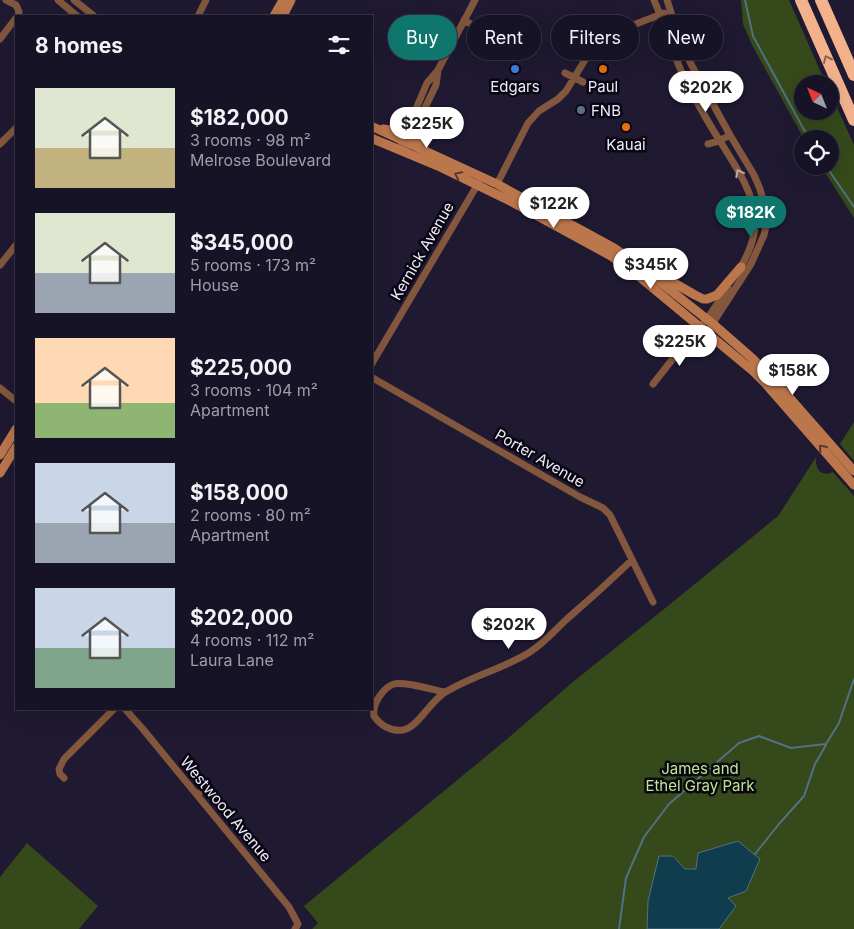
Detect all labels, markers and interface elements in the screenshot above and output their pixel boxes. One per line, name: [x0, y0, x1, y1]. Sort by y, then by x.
chip: Buy: [388, 15, 457, 60]
chip: Rent: [467, 15, 541, 60]
chip: Filters: [551, 15, 639, 60]
chip: New: [649, 15, 723, 60]
icon: filters: [325, 31, 353, 59]
text: 8 homes: [35, 33, 123, 58]
one-way arrow: [823, 55, 834, 64]
marker: Edgars: [509, 63, 521, 75]
marker: Paul: [597, 63, 609, 75]
pin: $202K: [671, 70, 741, 113]
north arrow: [794, 75, 839, 120]
map controls: [794, 75, 839, 175]
place label: Edgars: [490, 77, 540, 96]
place label: Paul: [588, 77, 618, 96]
text: $202K: [680, 77, 732, 97]
place label: FNB: [591, 101, 621, 120]
marker: FNB: [575, 104, 587, 116]
text: $182,000: [190, 105, 289, 130]
pin: $225K: [392, 106, 462, 149]
icon: home: [75, 108, 135, 168]
text: $225K: [401, 113, 453, 133]
marker: Kauai: [620, 121, 632, 133]
text: 3 rooms · 98 m²: [190, 130, 311, 150]
button: locate: [794, 130, 839, 175]
place label: Kauai: [606, 135, 646, 154]
text: Melrose Boulevard: [190, 150, 331, 170]
one-way arrow: [735, 169, 745, 178]
one-way arrow: [454, 172, 463, 182]
pin: $122K: [519, 186, 589, 229]
text: $122K: [529, 193, 579, 213]
pin: $182K: [716, 196, 786, 238]
street label: Kernick Avenue: [386, 198, 458, 304]
text: $182K: [726, 202, 776, 222]
text: $345,000: [190, 230, 293, 255]
icon: home: [75, 233, 135, 293]
pin: $345K: [616, 248, 686, 290]
text: $345K: [624, 254, 678, 274]
text: 5 rooms · 173 m²: [190, 255, 316, 275]
text: House: [190, 275, 239, 295]
pin: $225K: [645, 324, 715, 367]
text: $225K: [654, 331, 706, 351]
pin: $158K: [758, 354, 828, 396]
text: $225,000: [190, 355, 292, 380]
icon: home: [75, 358, 135, 418]
text: $158K: [768, 360, 818, 380]
text: 3 rooms · 104 m²: [190, 380, 318, 400]
text: Apartment: [190, 400, 270, 420]
street label: Porter Avenue: [492, 425, 588, 491]
one-way arrow: [819, 445, 828, 454]
text: $158,000: [190, 480, 288, 505]
icon: home: [75, 483, 135, 543]
text: 2 rooms · 80 m²: [190, 505, 311, 525]
text: Apartment: [190, 525, 270, 545]
text: $202,000: [190, 605, 293, 630]
icon: home: [75, 608, 135, 668]
pin: $202K: [474, 608, 544, 650]
text: $202K: [483, 614, 535, 634]
text: 4 rooms · 112 m²: [190, 630, 314, 650]
text: Laura Lane: [190, 650, 274, 670]
street label: Westwood Avenue: [176, 752, 276, 866]
park label: James and Ethel Gray Park: [645, 759, 755, 795]

